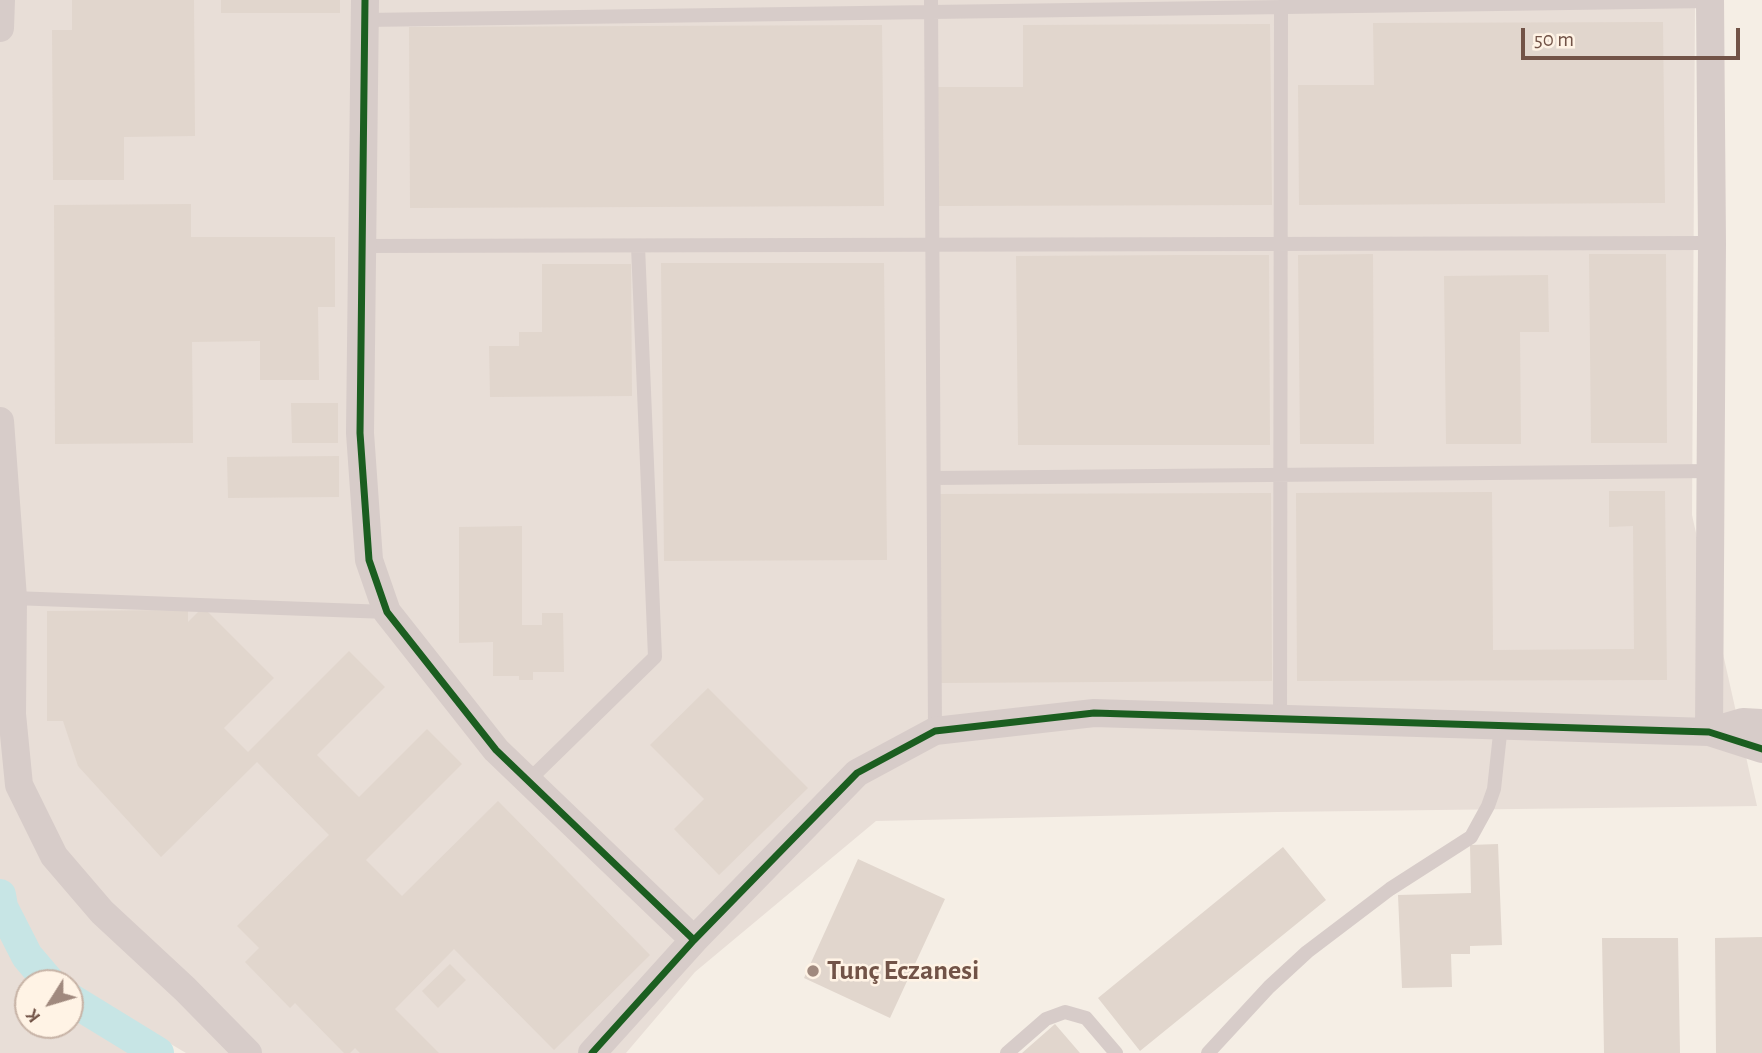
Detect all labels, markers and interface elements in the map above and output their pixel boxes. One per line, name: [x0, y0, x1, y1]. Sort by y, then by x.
scale bar: [1524, 14, 1743, 58]
text: 50 m: [1534, 29, 1574, 50]
place label: Tunç Eczanesi: [827, 954, 979, 988]
marker: Tunç Eczanesi: [805, 963, 821, 979]
north arrow: [14, 969, 84, 1039]
text: K: [23, 1006, 44, 1026]

